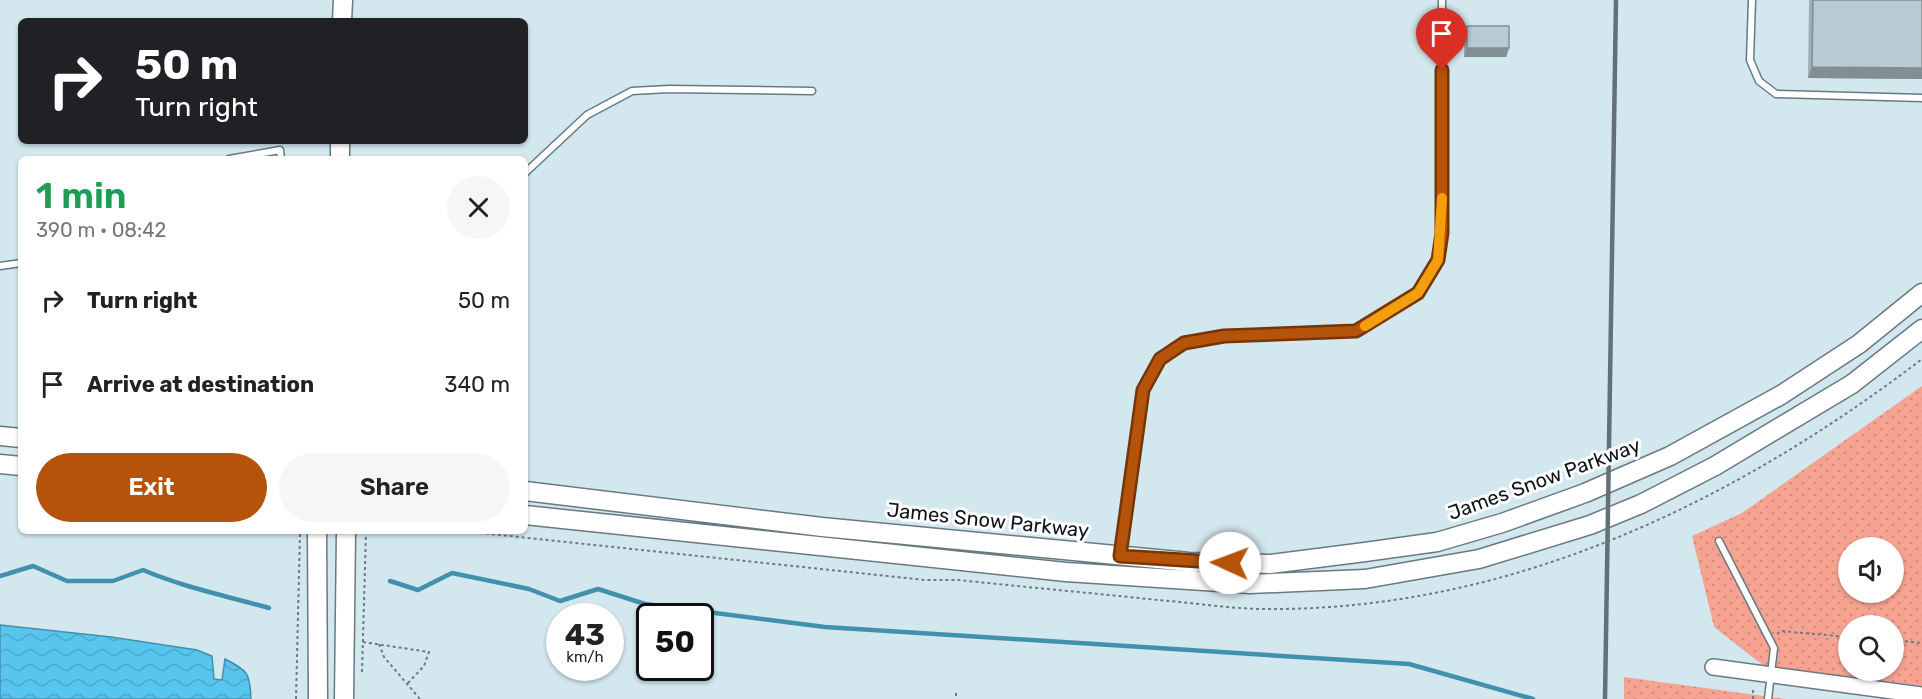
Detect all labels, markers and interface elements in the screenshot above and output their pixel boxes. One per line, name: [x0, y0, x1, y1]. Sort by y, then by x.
pin: [1416, 8, 1467, 70]
icon: arrive: [1425, 17, 1458, 50]
text: 50 m: [135, 40, 238, 90]
icon: right: [36, 42, 114, 120]
text: Turn right: [135, 91, 258, 123]
text: 1 min: [36, 174, 127, 217]
button: close: [447, 176, 510, 239]
text: 390 m · 08:42: [36, 218, 166, 242]
icon: right: [36, 284, 69, 317]
text: Turn right: [87, 287, 197, 314]
text: 50 m: [458, 287, 510, 314]
icon: arrive: [36, 368, 69, 401]
text: Arrive at destination: [87, 371, 314, 398]
text: 340 m: [444, 371, 510, 398]
street label: James Snow Parkway: [1444, 433, 1644, 525]
button: Exit: [36, 453, 267, 522]
button: Share: [279, 453, 510, 522]
street label: James Snow Parkway: [886, 497, 1090, 543]
position arrow: [1198, 531, 1262, 595]
map controls: [1838, 537, 1904, 681]
button: sound: [1838, 537, 1904, 603]
speed limit sign: 50: [636, 603, 714, 681]
button: search: [1838, 615, 1904, 681]
text: 43: [565, 617, 605, 653]
text: km/h: [566, 648, 604, 666]

